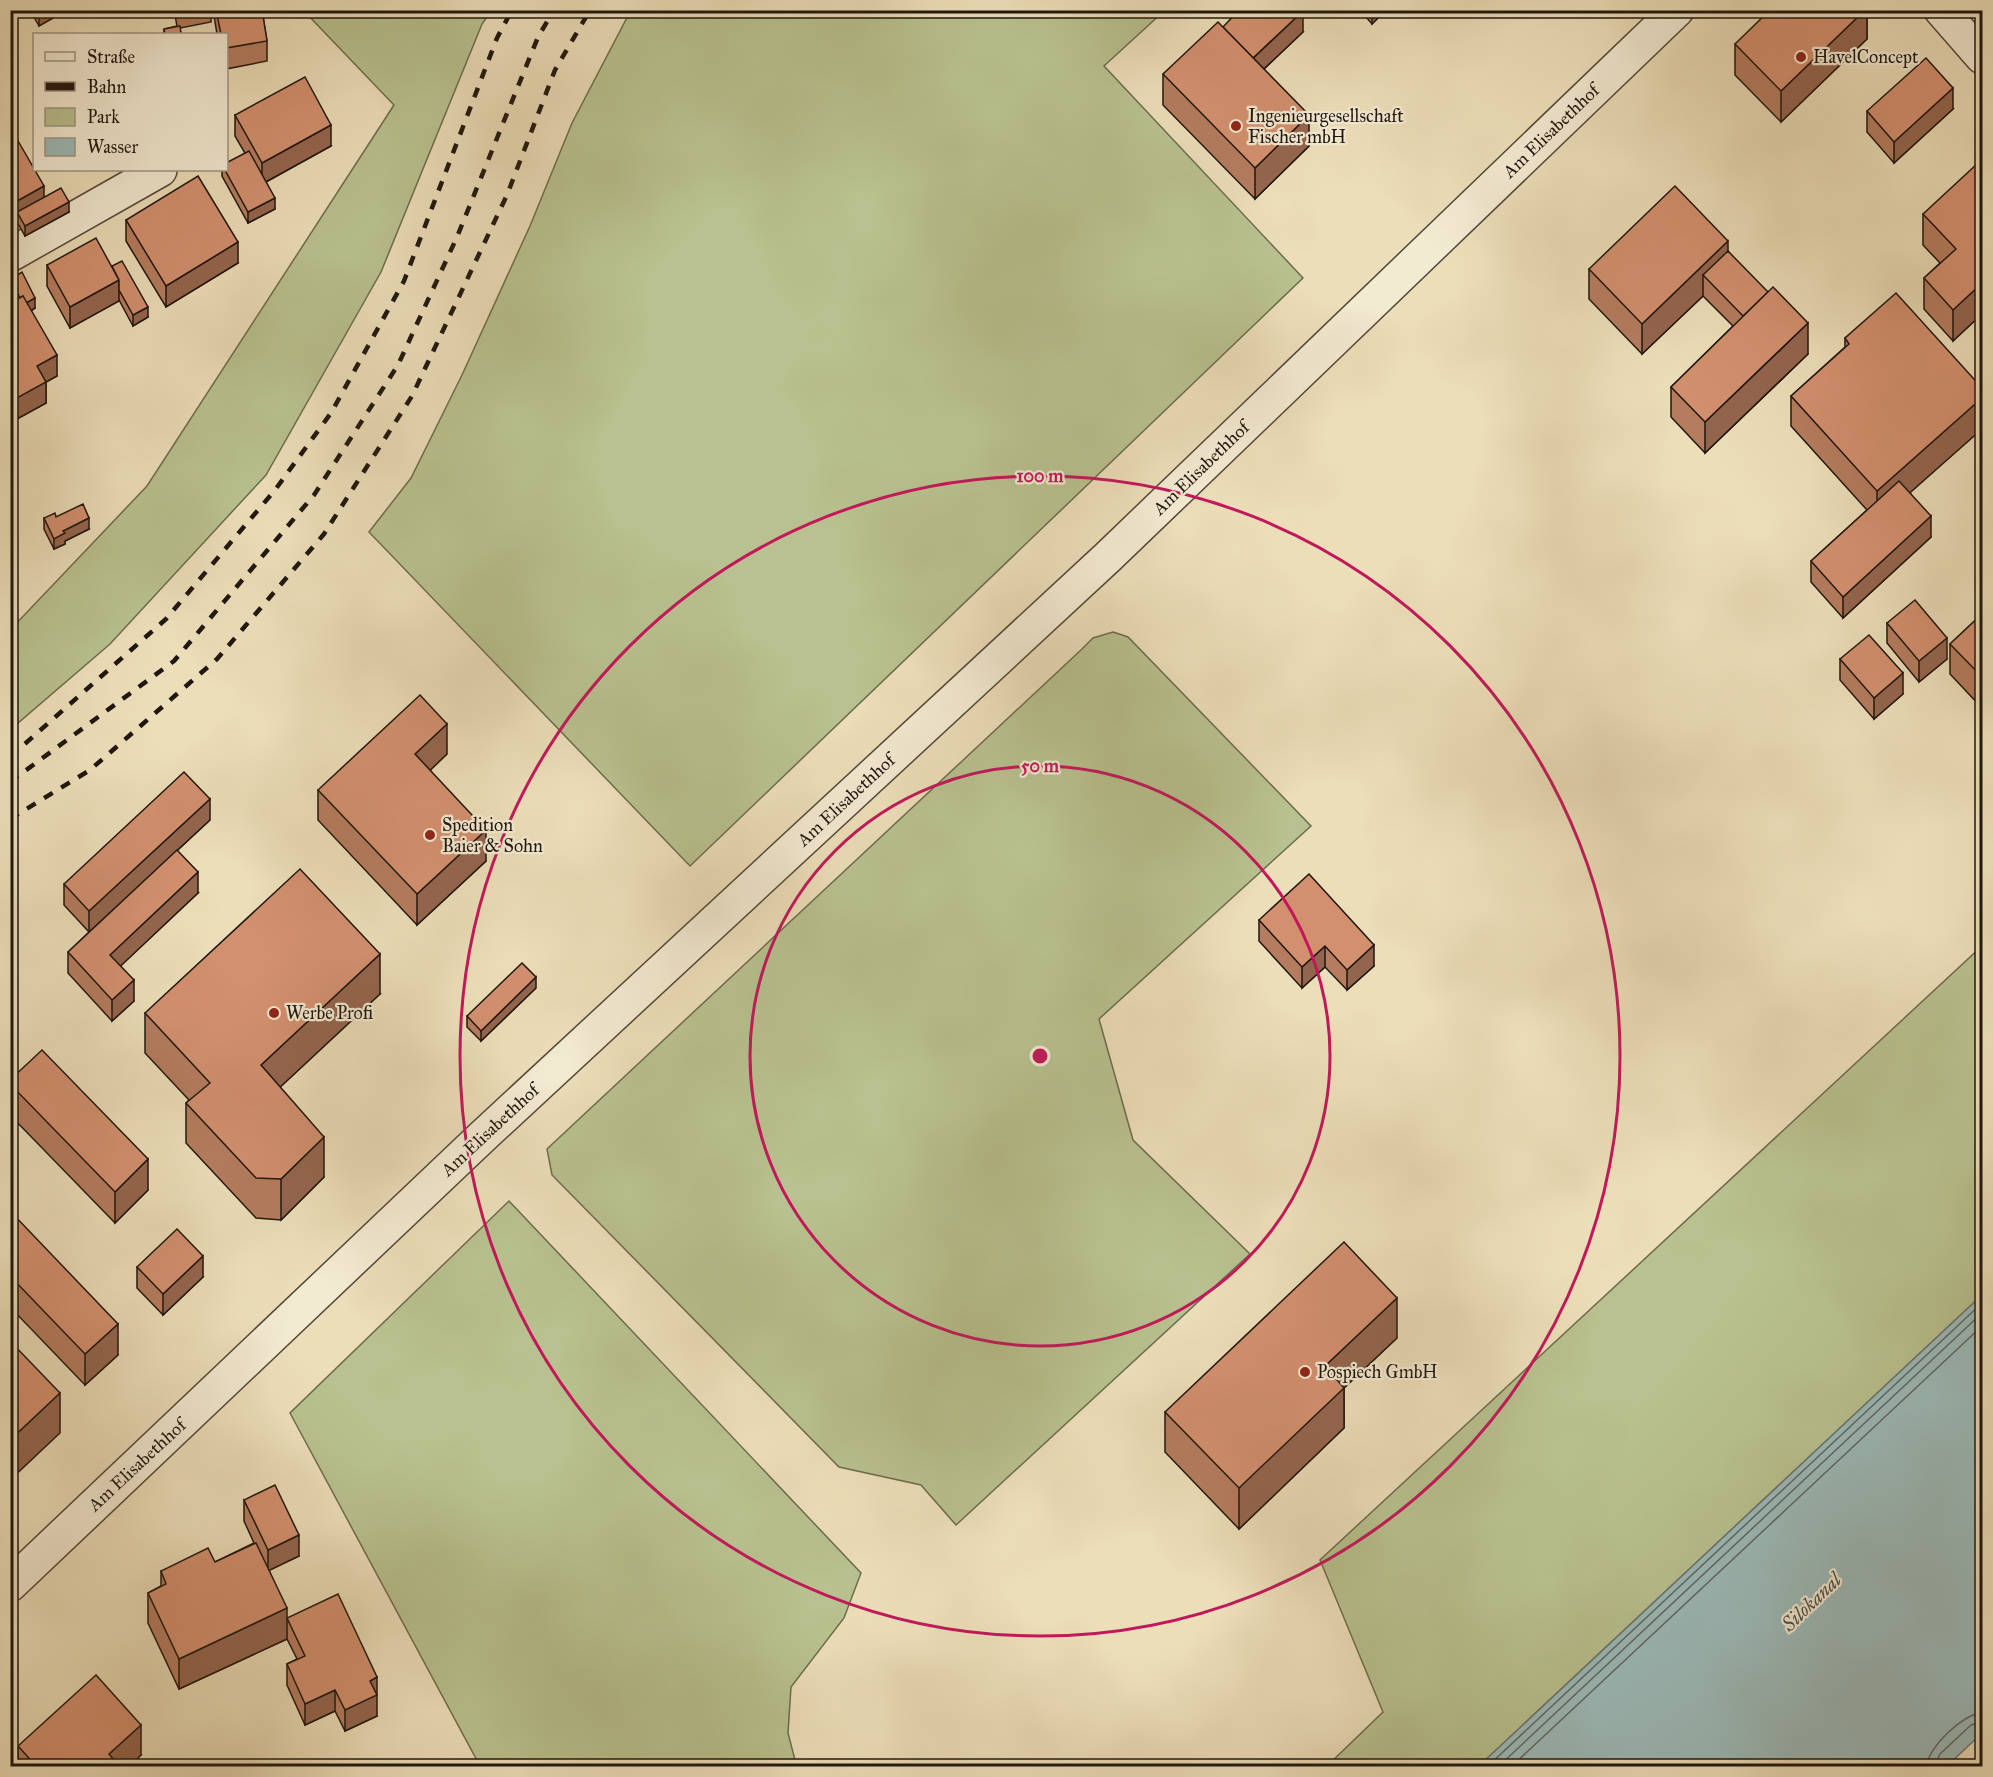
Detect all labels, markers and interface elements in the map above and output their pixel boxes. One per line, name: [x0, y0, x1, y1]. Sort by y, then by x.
legend: [33, 33, 228, 171]
text: Straße: [87, 46, 135, 68]
place label: HavelConcept: [1813, 46, 1919, 68]
marker: HavelConcept: [1794, 50, 1808, 64]
text: Bahn: [87, 76, 127, 98]
street label: Am Elisabethhof: [1497, 77, 1606, 183]
place label: Ingenieurgesellschaft Fischer mbH: [1248, 105, 1404, 148]
text: Park: [87, 106, 120, 128]
marker: Ingenieurgesellschaft Fischer mbH: [1229, 119, 1243, 133]
text: Wasser: [87, 136, 138, 158]
street label: Am Elisabethhof: [1147, 414, 1256, 520]
text: 100 m: [1017, 465, 1064, 487]
street label: Am Elisabethhof: [792, 747, 902, 852]
text: 50 m: [1021, 755, 1060, 777]
place label: Spedition Baier & Sohn: [442, 814, 543, 857]
marker: Spedition Baier & Sohn: [423, 828, 437, 842]
place label: Werbe Profi: [286, 1002, 374, 1024]
marker: Werbe Profi: [267, 1006, 281, 1020]
centre of rings: [1030, 1046, 1050, 1066]
street label: Am Elisabethhof: [436, 1077, 546, 1182]
place label: Pospiech GmbH: [1317, 1361, 1438, 1383]
marker: Pospiech GmbH: [1298, 1365, 1312, 1379]
street label: Am Elisabethhof: [83, 1412, 193, 1517]
water label: Silokanal: [1776, 1567, 1847, 1637]

